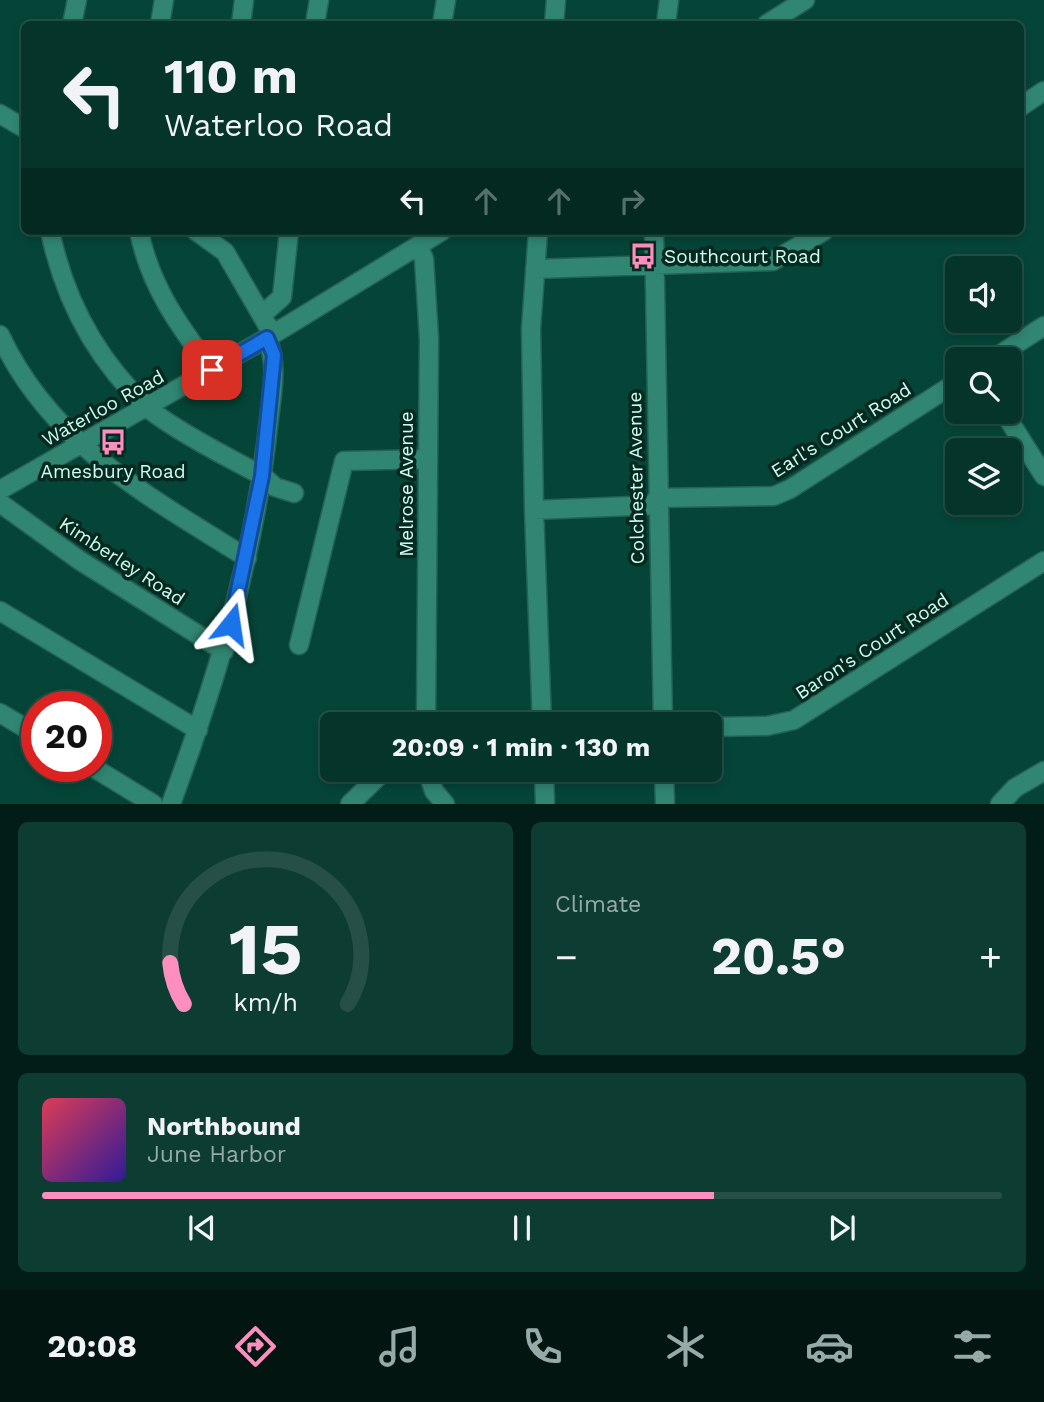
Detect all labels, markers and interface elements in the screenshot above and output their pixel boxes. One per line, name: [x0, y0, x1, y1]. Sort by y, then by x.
text: 110 m: [164, 47, 298, 105]
icon: left: [49, 49, 140, 140]
text: Waterloo Road: [164, 106, 393, 144]
icon: left: [394, 182, 432, 220]
icon: ahead: [467, 182, 505, 220]
icon: ahead: [540, 182, 578, 220]
icon: right: [613, 182, 651, 220]
bus stop icon: Southcourt Road: [628, 241, 658, 271]
place label: Southcourt Road: [664, 245, 821, 268]
map controls: [945, 256, 1022, 515]
button: sound: [945, 256, 1022, 333]
pin: [182, 340, 242, 400]
button: search: [945, 347, 1022, 424]
icon: arrive: [193, 351, 231, 389]
street label: Waterloo Road: [38, 365, 168, 451]
street label: Earl's Court Road: [767, 378, 915, 482]
street label: Colchester Avenue: [623, 391, 649, 565]
street label: Melrose Avenue: [395, 411, 418, 557]
bus stop icon: Amesbury Road: [98, 427, 128, 457]
button: layers: [945, 438, 1022, 515]
place label: Amesbury Road: [40, 460, 186, 483]
street label: Kimberley Road: [55, 512, 189, 610]
position arrow: [194, 587, 268, 661]
street label: Baron's Court Road: [791, 588, 953, 704]
speed limit sign: 20: [21, 691, 112, 782]
text: 20:09 · 1 min · 130 m: [392, 732, 650, 762]
text: Climate: [555, 891, 641, 918]
text: 15: [229, 907, 302, 993]
text: 20.5°: [711, 926, 846, 987]
text: −: [555, 935, 578, 979]
text: +: [979, 935, 1002, 979]
text: km/h: [233, 988, 298, 1017]
text: Northbound: [147, 1111, 301, 1141]
text: June Harbor: [147, 1141, 286, 1168]
icon: previous: [183, 1209, 221, 1247]
icon: pause: [503, 1209, 541, 1247]
icon: next: [823, 1209, 861, 1247]
icon: directions: [231, 1322, 280, 1371]
icon: music: [375, 1322, 424, 1371]
icon: phone: [518, 1322, 567, 1371]
icon: climate: [661, 1322, 710, 1371]
icon: car: [805, 1322, 854, 1371]
icon: filters: [948, 1322, 997, 1371]
text: 20:08: [47, 1327, 137, 1365]

